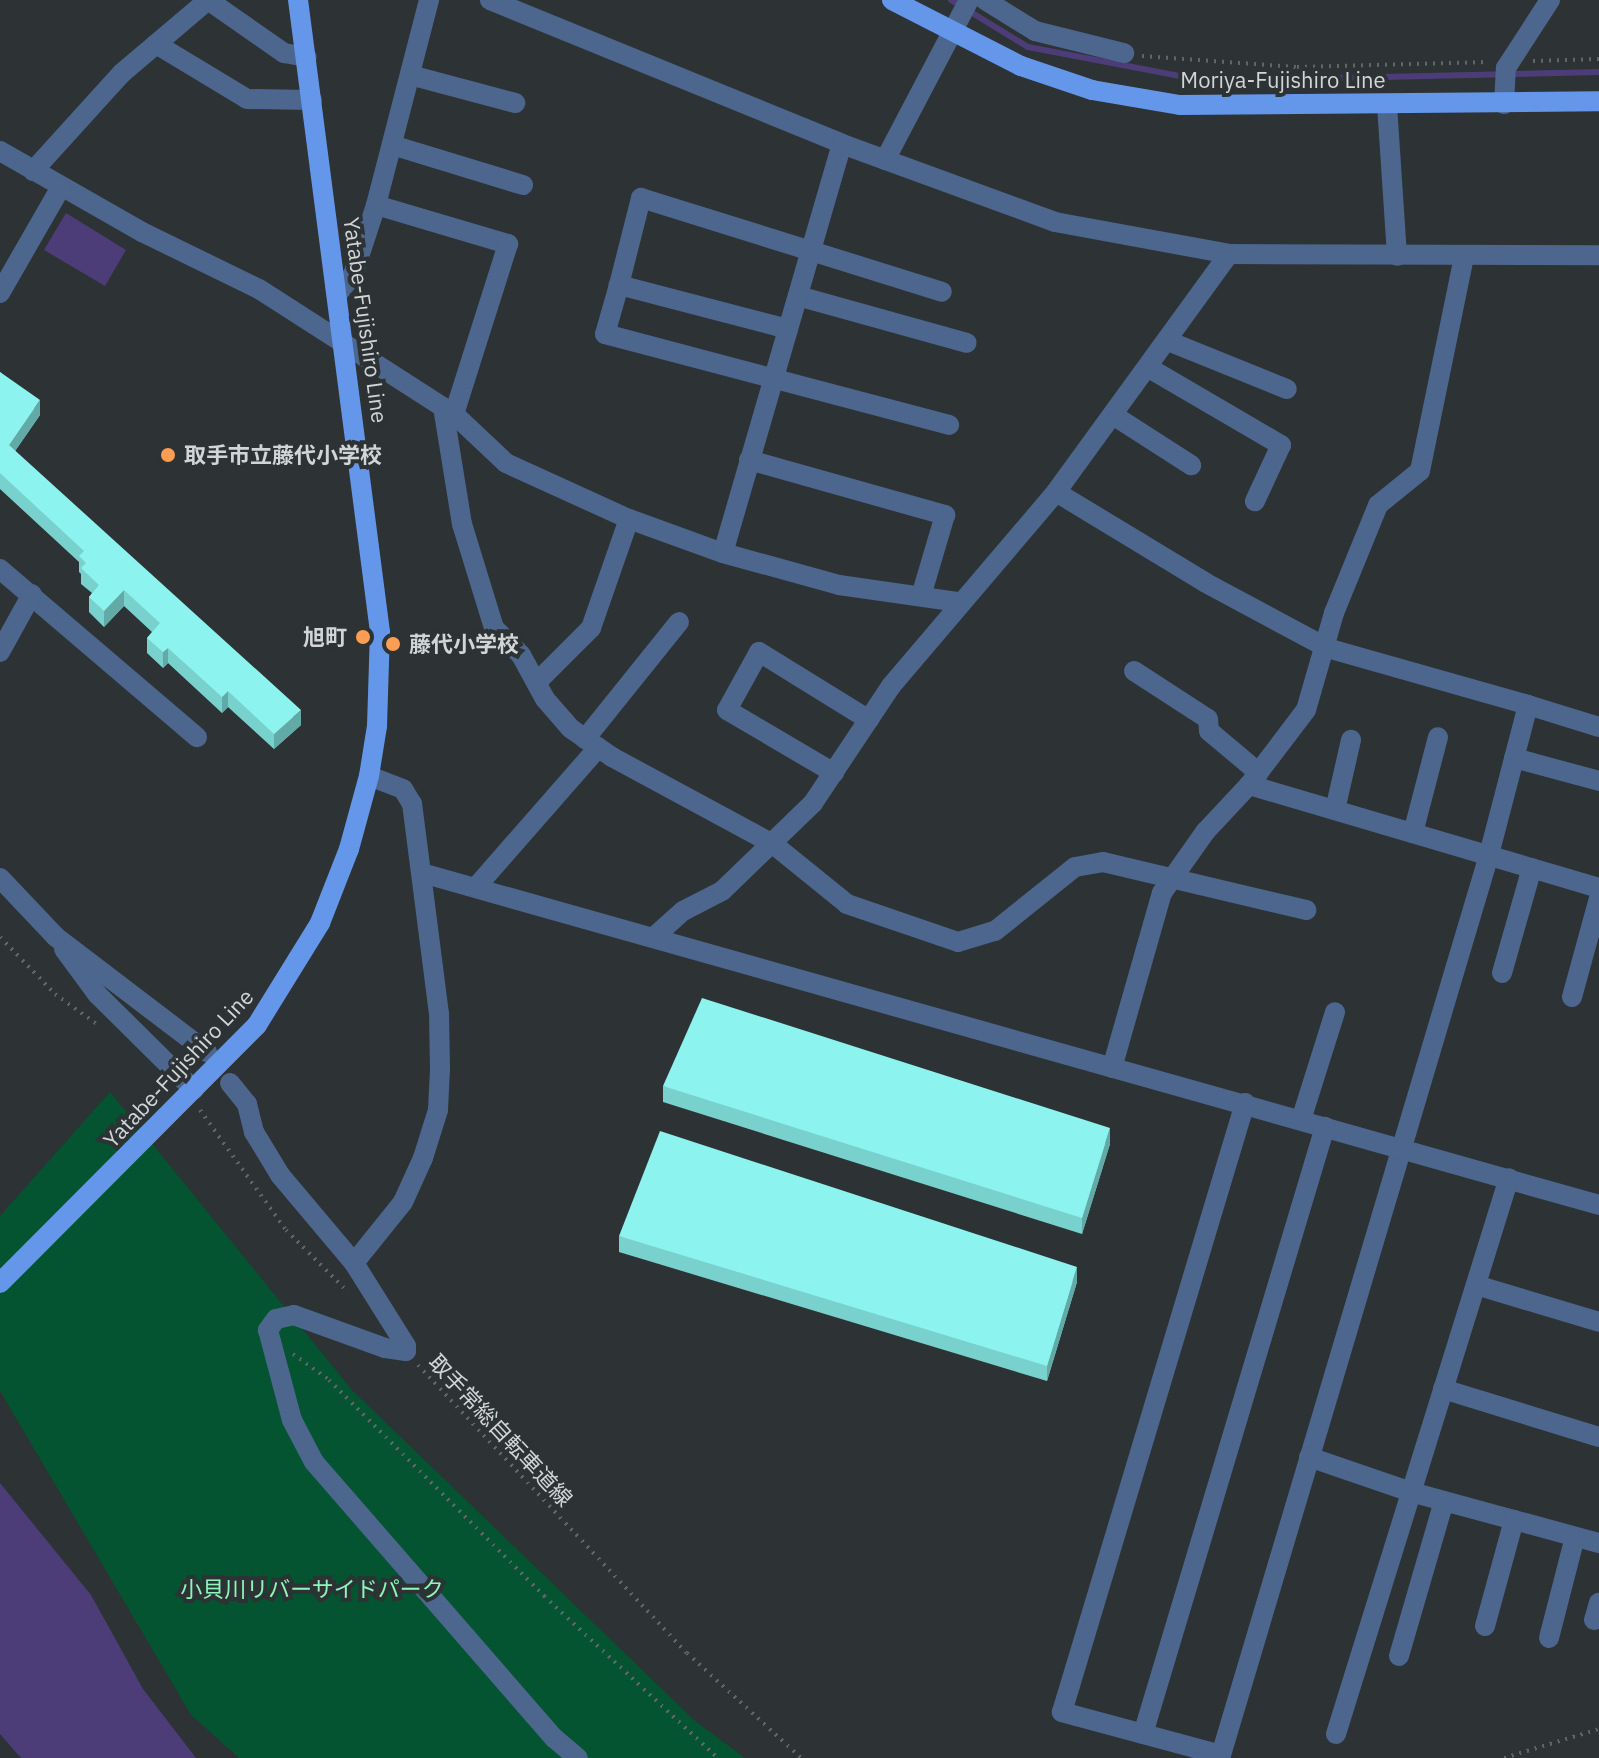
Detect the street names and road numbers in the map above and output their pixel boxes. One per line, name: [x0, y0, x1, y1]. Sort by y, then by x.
street label: Moriya-Fujishiro Line: [1180, 67, 1386, 93]
street label: Yatabe-Fujishiro Line: [338, 215, 394, 425]
street label: Yatabe-Fujishiro Line: [98, 983, 258, 1153]
street label: 取手常総自転車道線: [424, 1349, 578, 1511]

